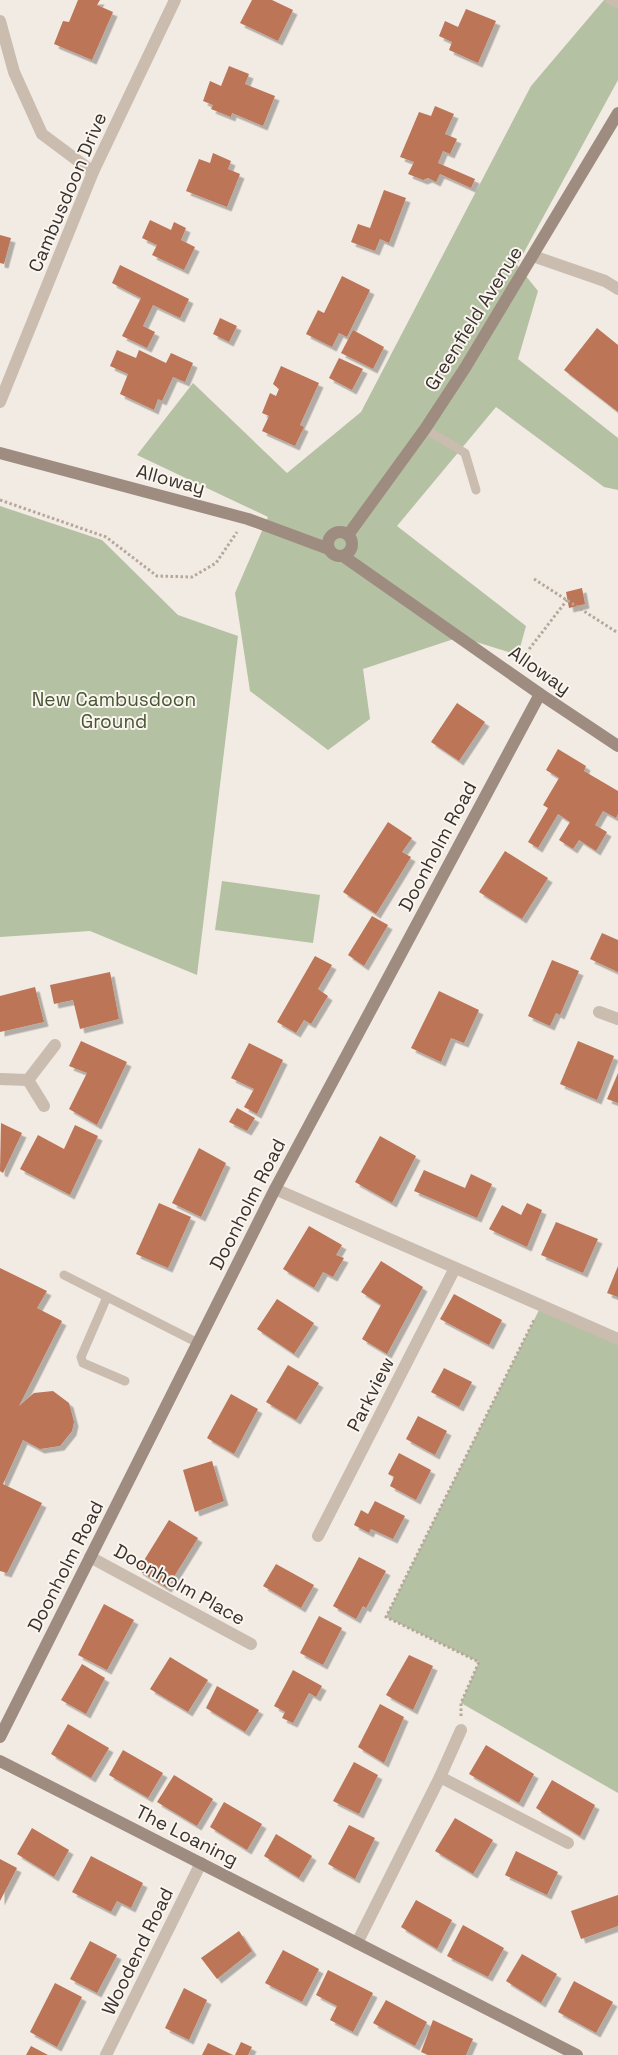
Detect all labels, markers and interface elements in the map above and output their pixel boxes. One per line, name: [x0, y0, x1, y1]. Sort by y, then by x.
street label: Cambusdoon Drive: [23, 109, 112, 276]
street label: Greenfield Avenue: [419, 241, 528, 395]
street label: Alloway: [134, 458, 208, 501]
street label: Alloway: [504, 640, 576, 701]
park label: New Cambusdoon Ground: [32, 687, 196, 734]
street label: Doonholm Road: [393, 777, 482, 916]
street label: Doonholm Road: [204, 1135, 291, 1274]
street label: Parkview: [341, 1353, 400, 1436]
street label: Doonholm Road: [22, 1497, 109, 1636]
street label: Doonholm Place: [110, 1538, 250, 1631]
street label: The Loaning: [131, 1799, 242, 1872]
street label: Woodend Road: [96, 1883, 179, 2019]

